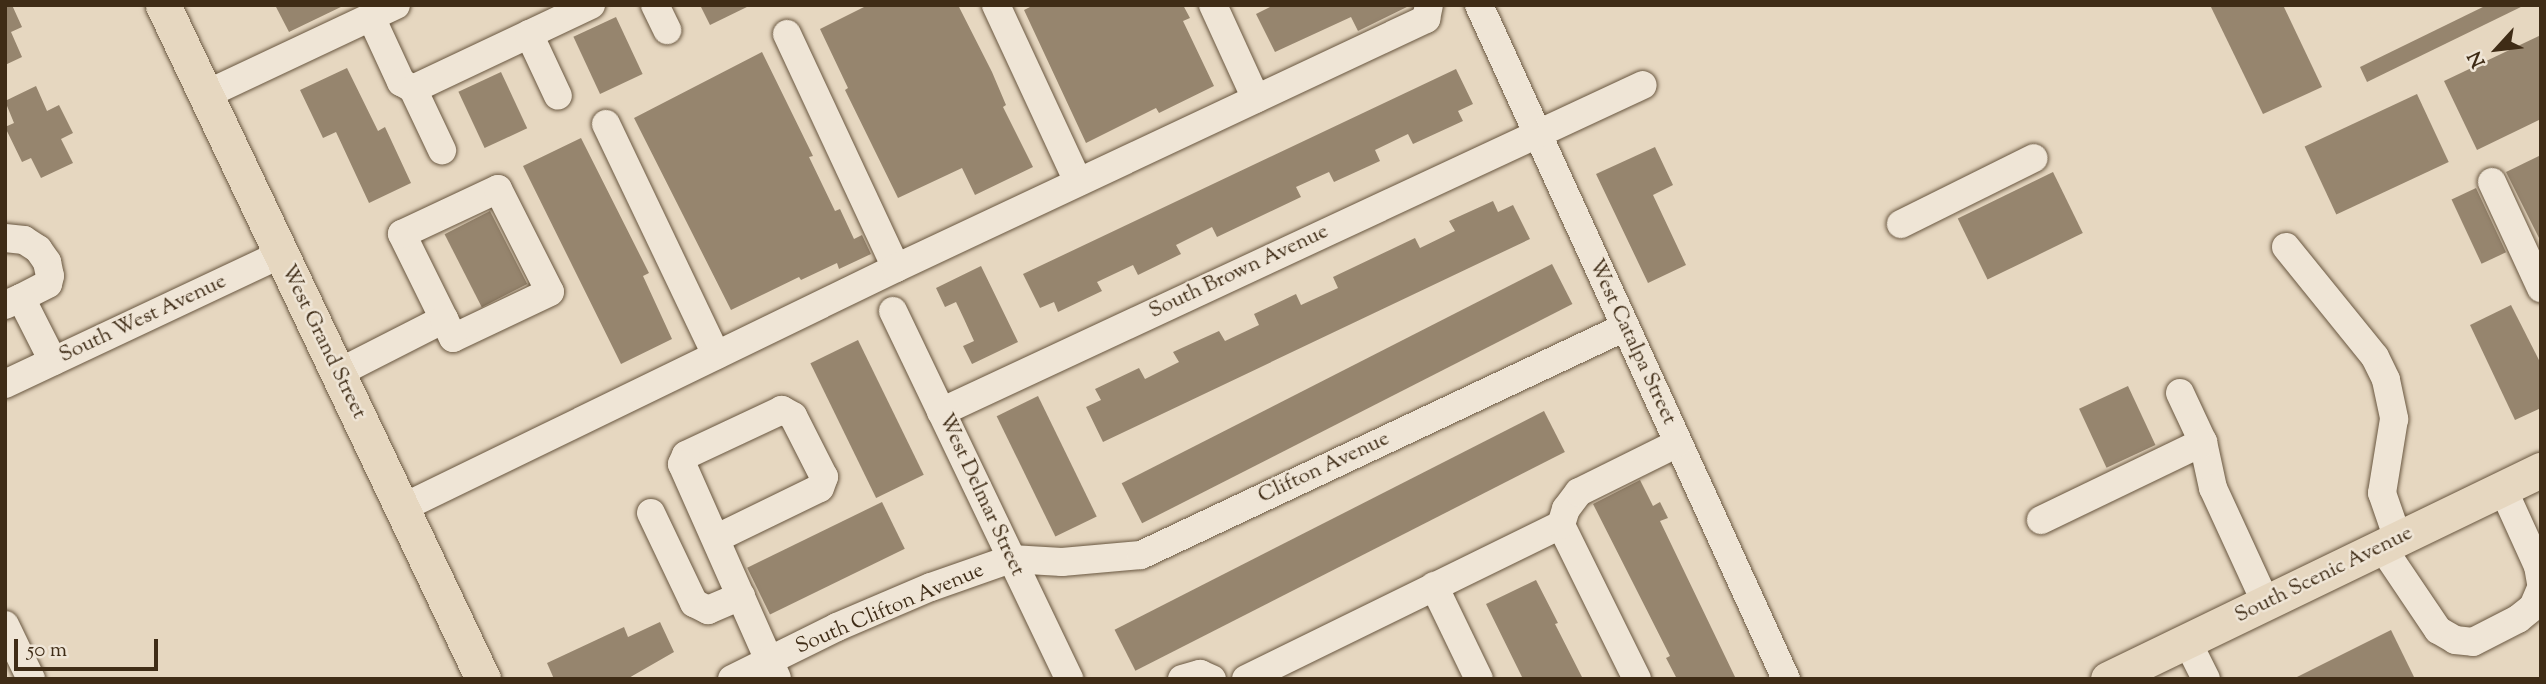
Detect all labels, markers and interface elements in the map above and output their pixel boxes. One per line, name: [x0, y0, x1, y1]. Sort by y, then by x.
north arrow: [2462, 14, 2532, 84]
text: N: [2462, 46, 2493, 72]
street label: South Brown Avenue: [1145, 219, 1333, 325]
street label: West Catalpa Street: [1583, 255, 1681, 429]
street label: West Grand Street: [275, 261, 371, 423]
street label: South West Avenue: [56, 269, 230, 369]
street label: West Delmar Street: [932, 410, 1030, 580]
street label: Clifton Avenue: [1254, 427, 1394, 509]
street label: South Scenic Avenue: [2231, 521, 2417, 629]
street label: South Clifton Avenue: [792, 558, 988, 660]
scale bar: [18, 624, 161, 668]
text: 50 m: [27, 636, 67, 666]

